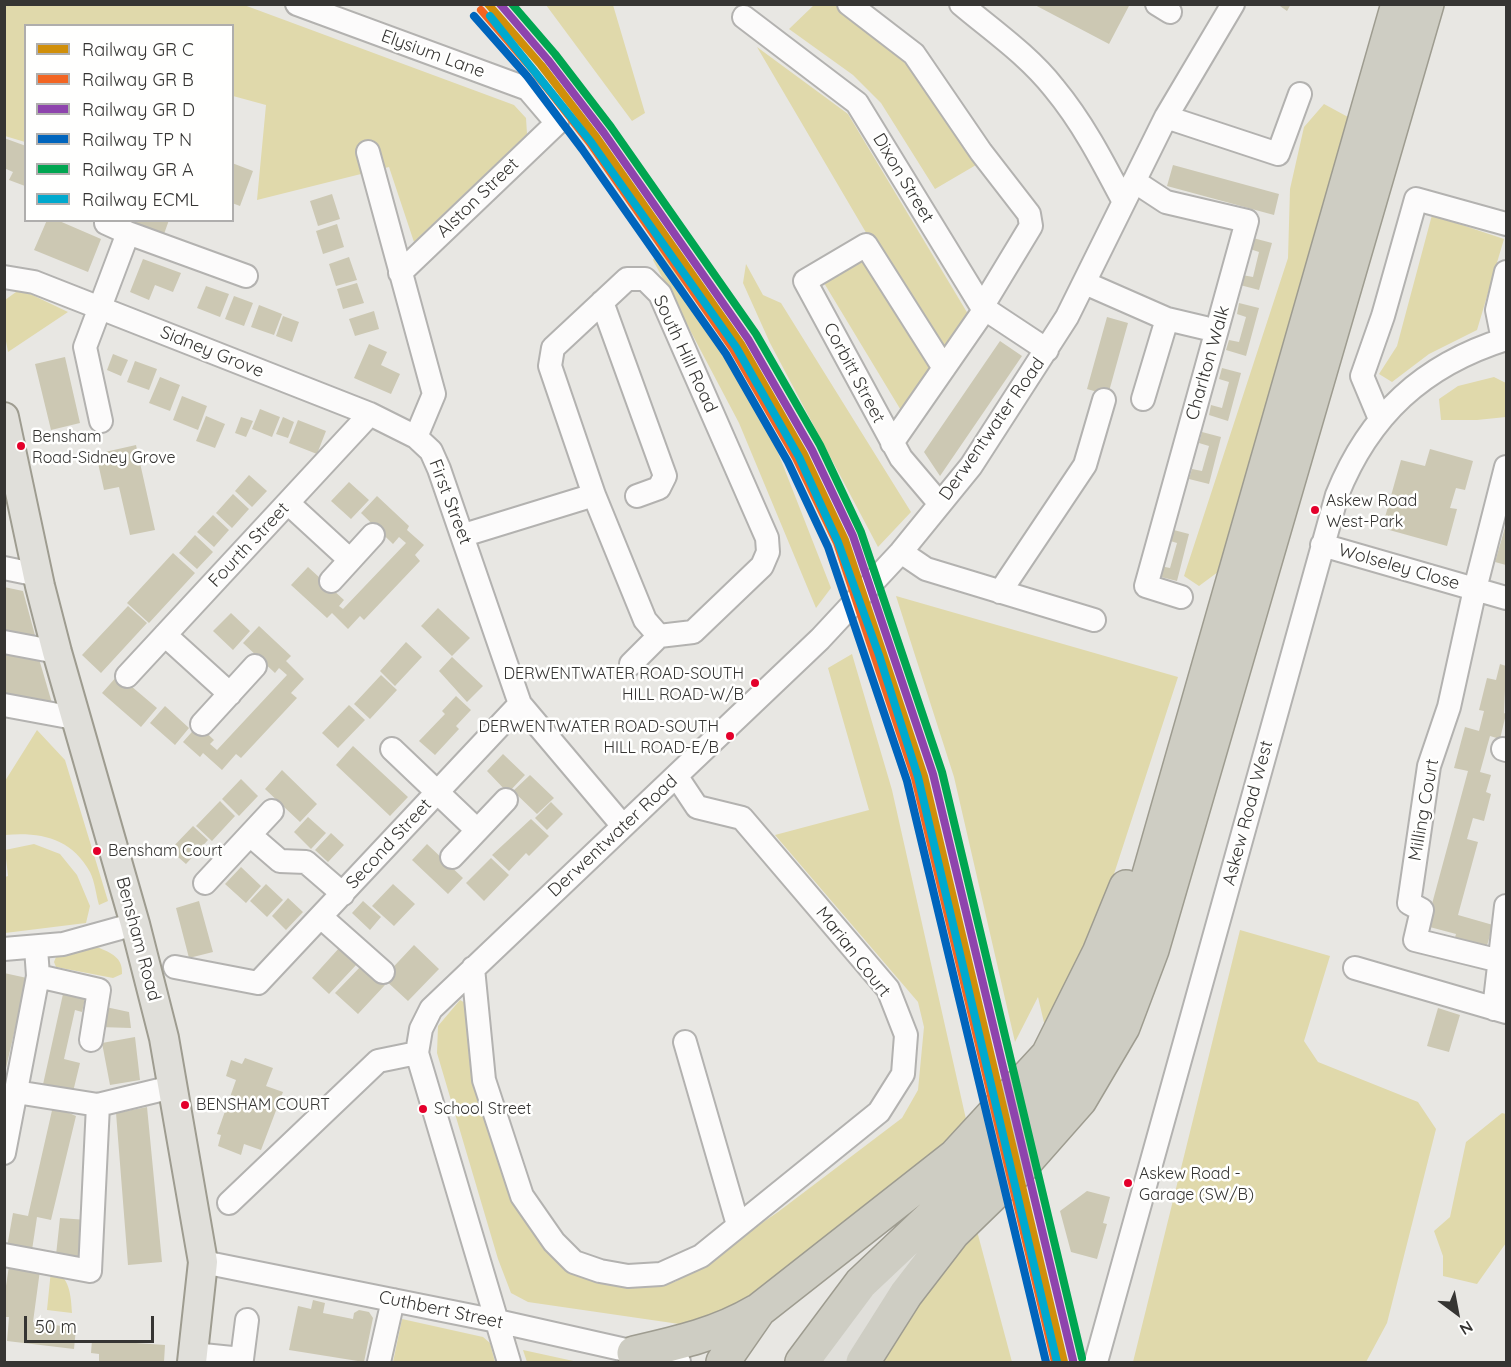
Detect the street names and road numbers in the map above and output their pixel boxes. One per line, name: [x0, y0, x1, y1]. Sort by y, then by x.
street label: Elysium Lane: [378, 25, 488, 83]
street label: Dixon Street: [868, 129, 938, 227]
street label: Alston Street: [433, 154, 523, 242]
street label: South Hill Road: [648, 292, 722, 416]
street label: Charlton Walk: [1181, 303, 1235, 423]
street label: Corbitt Street: [818, 319, 890, 427]
street label: Sidney Grove: [157, 321, 267, 383]
street label: Derwentwater Road: [935, 353, 1049, 505]
street label: First Street: [424, 456, 476, 548]
street label: Fourth Street: [204, 498, 294, 592]
street label: Wolseley Close: [1336, 539, 1462, 595]
street label: Askew Road West: [1218, 738, 1278, 888]
street label: Milling Court: [1404, 757, 1444, 863]
street label: Derwentwater Road: [544, 770, 682, 902]
street label: Second Street: [342, 794, 436, 894]
street label: Bensham Road: [111, 874, 165, 1004]
street label: Marian Court: [811, 903, 895, 1001]
street label: Cuthbert Street: [377, 1286, 505, 1334]

